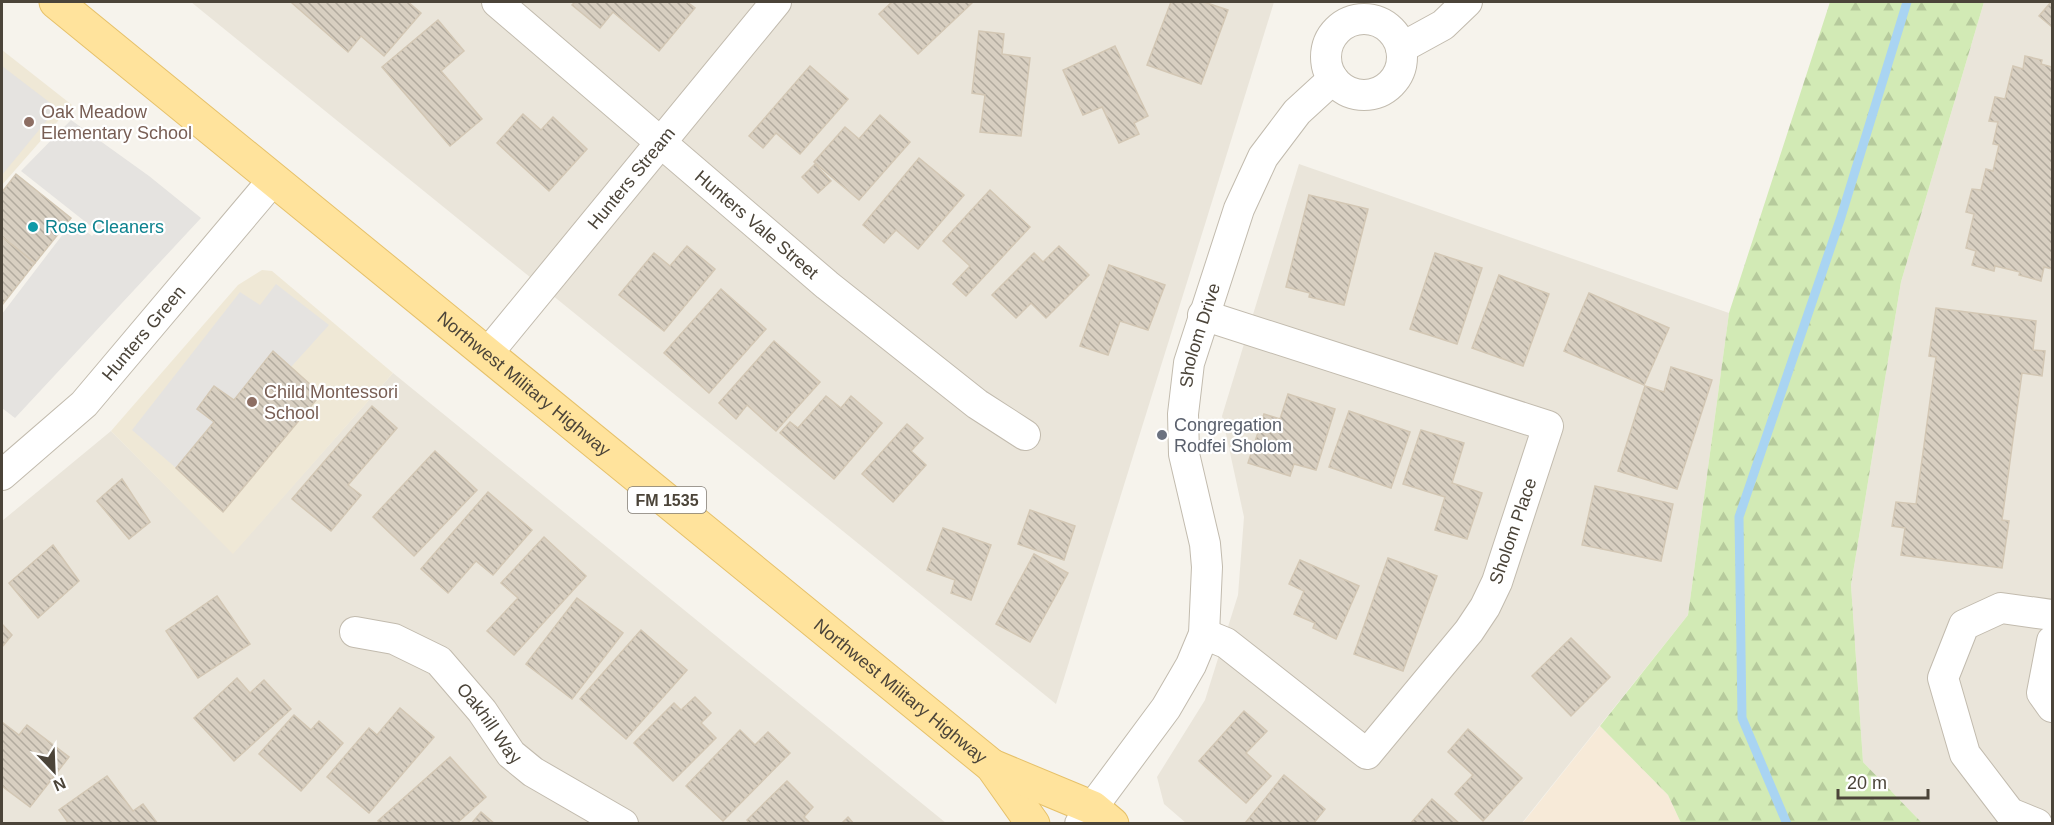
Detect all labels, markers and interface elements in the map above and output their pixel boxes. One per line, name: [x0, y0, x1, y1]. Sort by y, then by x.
place label: Oak Meadow Elementary School: [41, 102, 192, 143]
marker: Oak Meadow Elementary School: [22, 115, 36, 129]
street label: Hunters Stream: [584, 123, 679, 233]
street label: Hunters Vale Street: [691, 166, 822, 283]
place label: Rose Cleaners: [45, 217, 164, 237]
marker: Rose Cleaners: [26, 220, 40, 234]
street label: Sholom Drive: [1176, 281, 1224, 389]
street label: Hunters Green: [98, 282, 189, 385]
street label: Northwest Military Highway: [433, 308, 614, 460]
place label: Child Montessori School: [264, 382, 398, 423]
marker: Child Montessori School: [245, 395, 259, 409]
place label: Congregation Rodfei Sholom: [1174, 415, 1292, 456]
marker: Congregation Rodfei Sholom: [1155, 428, 1169, 442]
street label: Sholom Place: [1485, 475, 1541, 587]
road number: FM 1535: [628, 487, 706, 513]
street label: Northwest Military Highway: [810, 615, 991, 768]
street label: Oakhill Way: [453, 679, 525, 768]
north arrow: [24, 741, 84, 801]
scale bar: [1838, 762, 1928, 800]
text: 20 m: [1847, 773, 1887, 793]
text: N: [51, 774, 68, 794]

